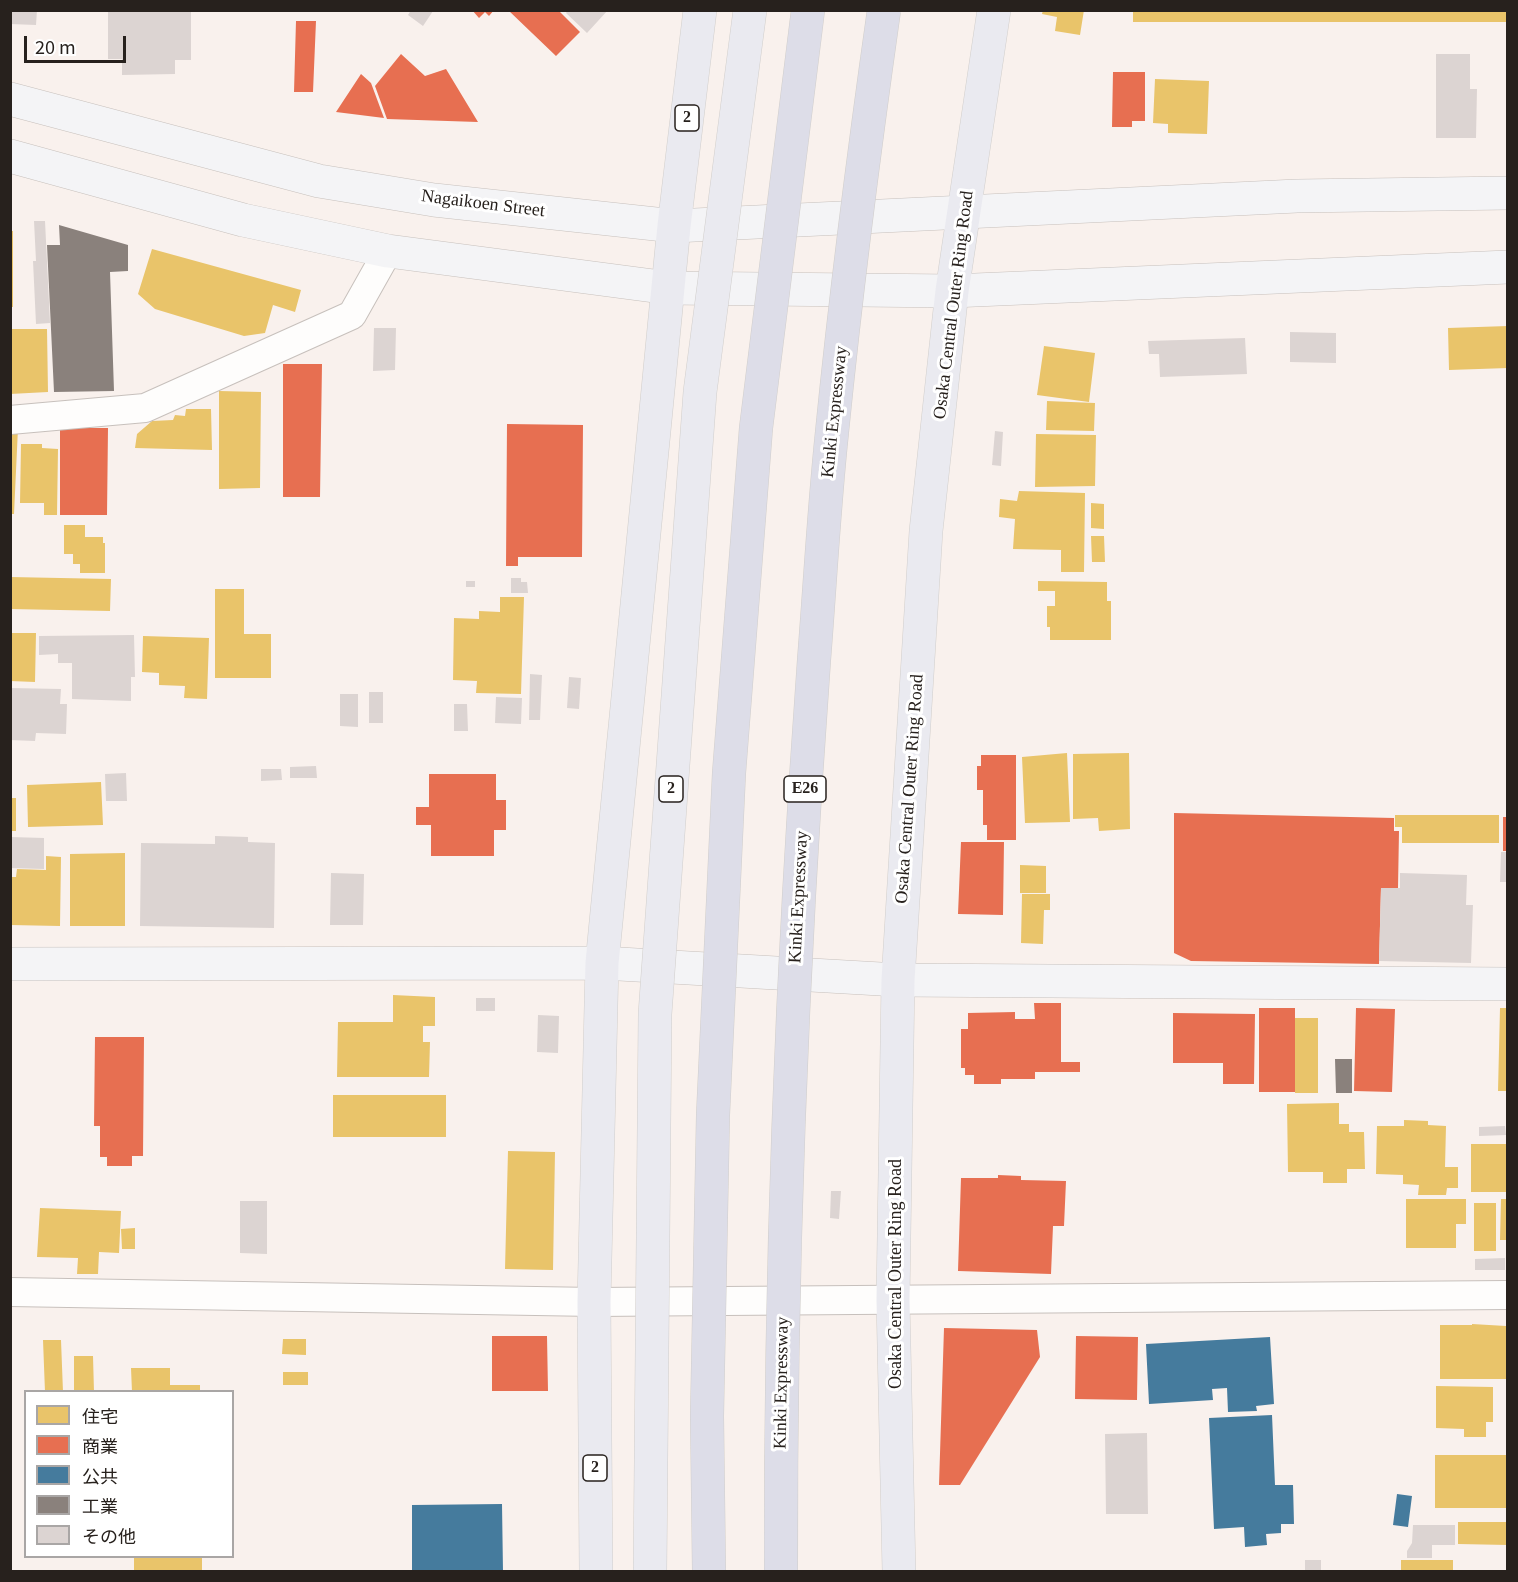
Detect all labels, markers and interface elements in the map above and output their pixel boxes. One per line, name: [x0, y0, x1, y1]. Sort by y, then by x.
scale bar: [27, 24, 129, 62]
text: 20 m: [35, 33, 76, 59]
road number: 2: [675, 105, 699, 131]
street label: Osaka Central Outer Ring Road: [928, 176, 980, 434]
street label: Nagaikoen Street: [410, 185, 556, 223]
street label: Kinki Expressway: [817, 339, 853, 485]
street label: Osaka Central Outer Ring Road: [890, 660, 930, 918]
road number: 2: [659, 776, 683, 802]
road number: E26: [784, 776, 826, 802]
street label: Kinki Expressway: [784, 825, 814, 969]
street label: Osaka Central Outer Ring Road: [885, 1145, 907, 1403]
street label: Kinki Expressway: [770, 1311, 794, 1455]
legend: [24, 1390, 234, 1558]
text: 住宅: [82, 1402, 118, 1428]
text: 商業: [82, 1432, 118, 1458]
road number: 2: [583, 1455, 607, 1481]
text: 公共: [82, 1462, 118, 1488]
text: 工業: [82, 1492, 118, 1518]
text: その他: [82, 1522, 136, 1548]

